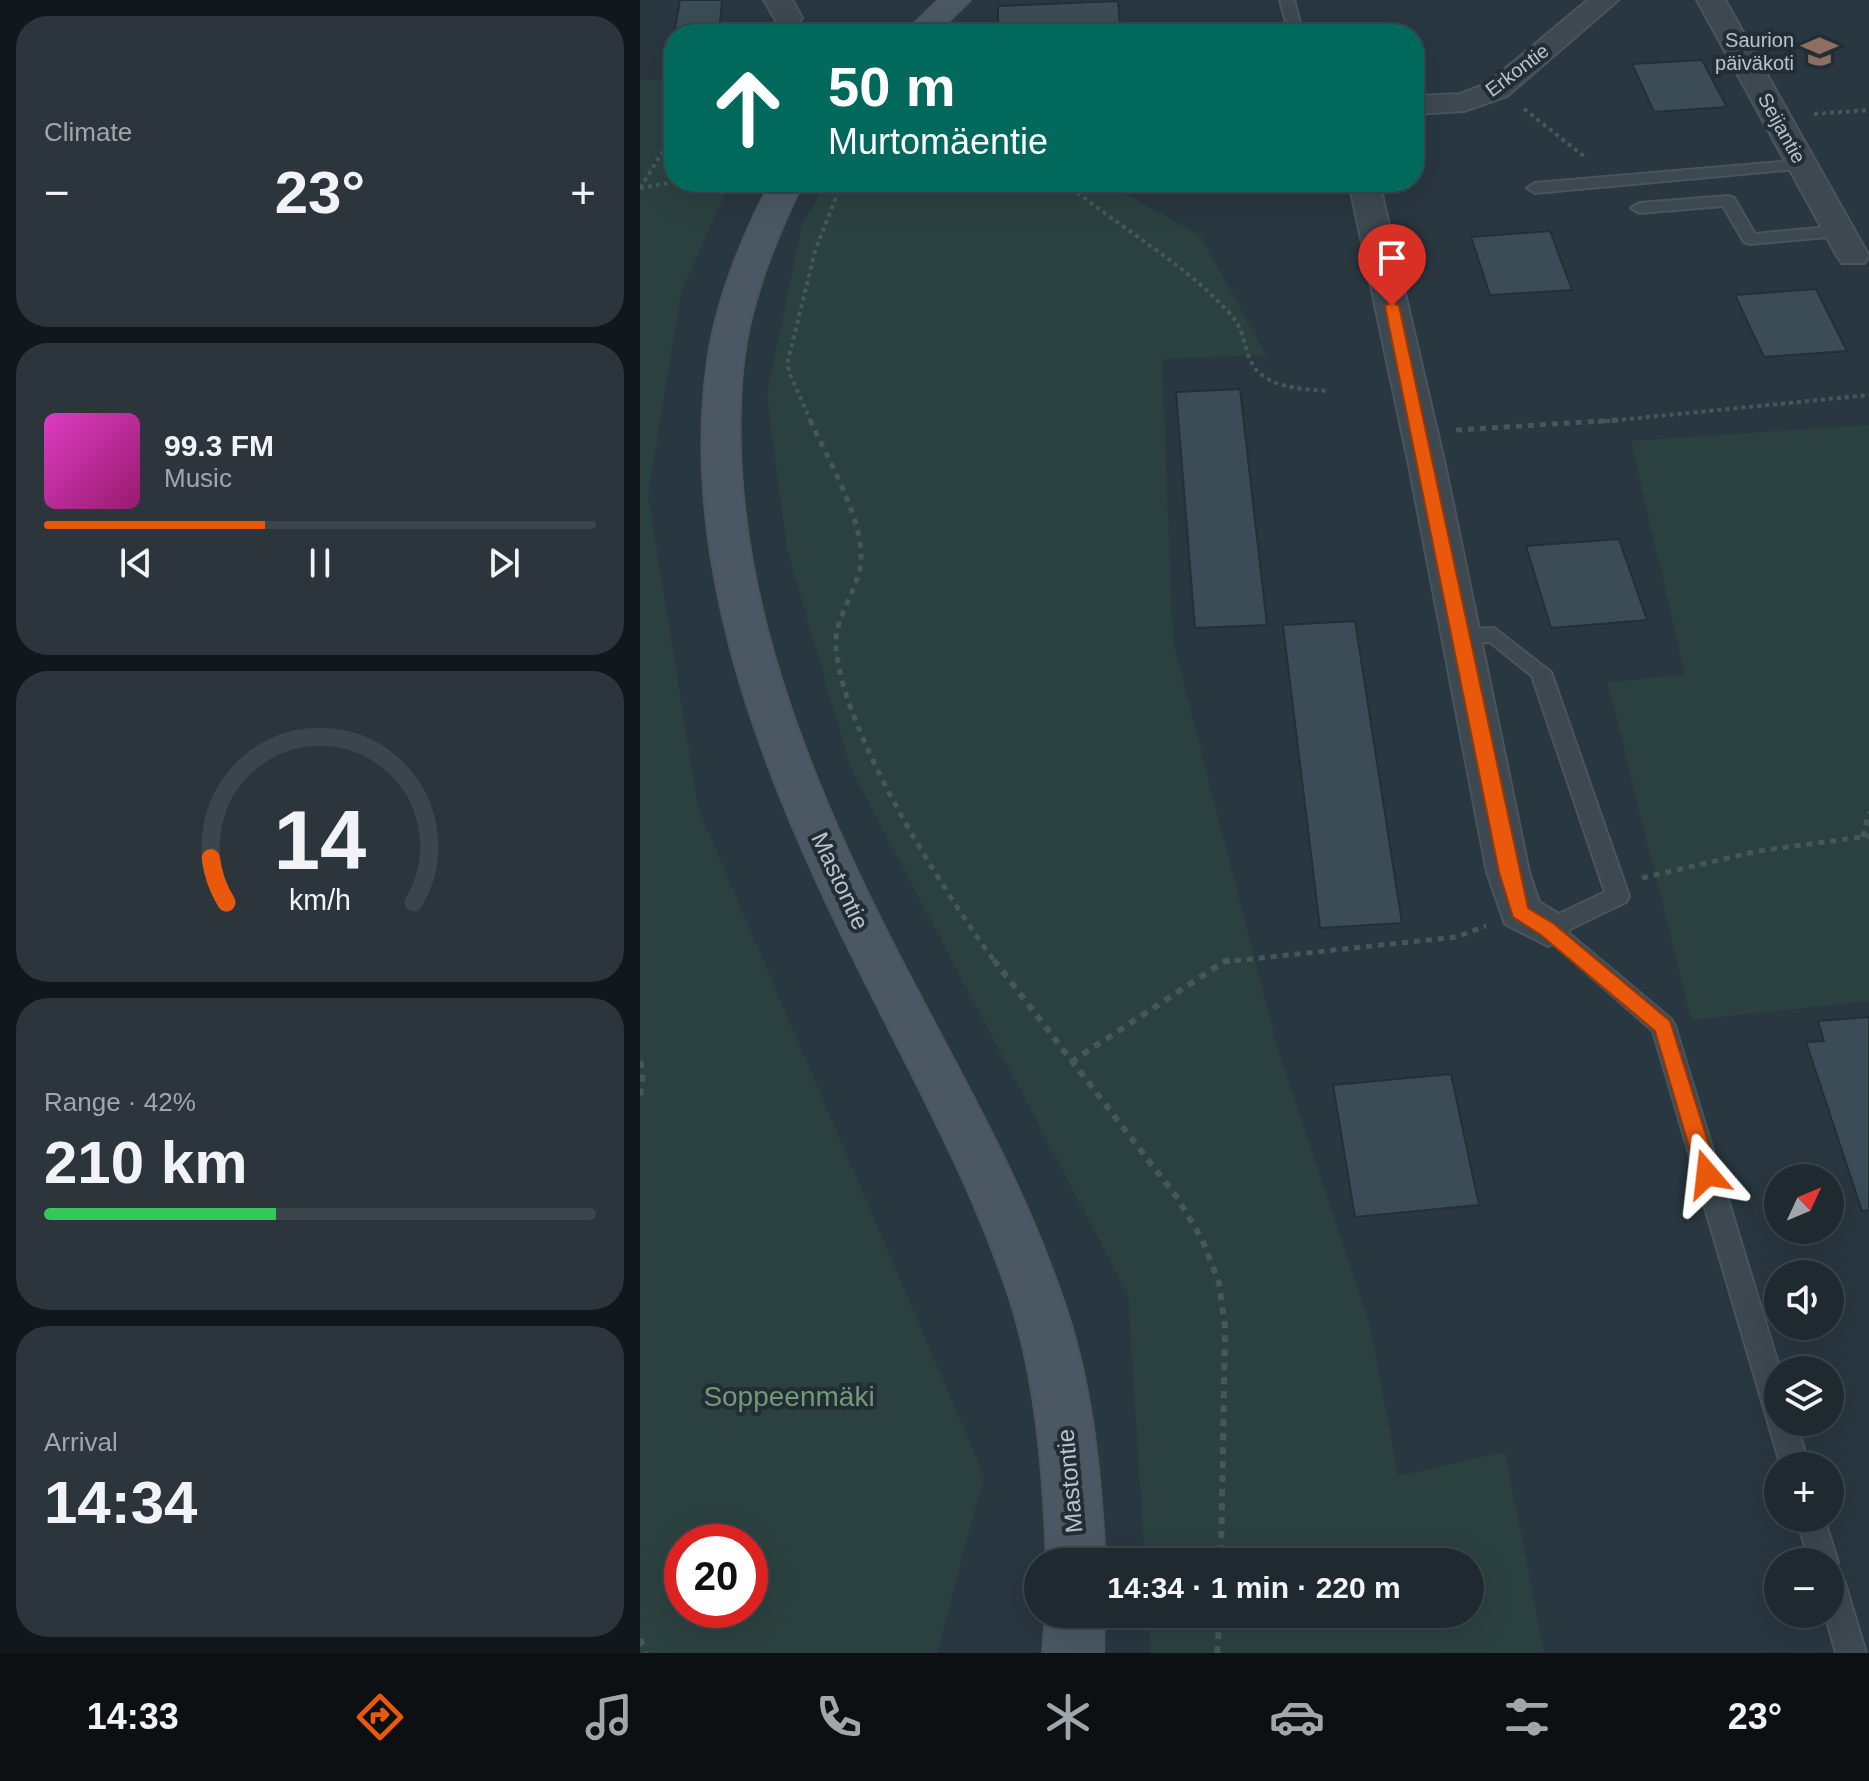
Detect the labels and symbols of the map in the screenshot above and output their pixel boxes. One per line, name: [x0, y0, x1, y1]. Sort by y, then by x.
place label: Saurion päiväkoti: [1715, 29, 1794, 74]
school or university icon: Saurion päiväkoti: [1801, 33, 1839, 71]
street label: Erkontie: [1481, 39, 1553, 101]
street label: Seijantie: [1754, 89, 1810, 167]
pin: [1358, 224, 1426, 306]
street label: Mastontie: [806, 828, 875, 934]
position arrow: [1665, 1132, 1749, 1216]
north arrow: [1764, 1164, 1844, 1244]
park label: Soppeenmäki: [703, 1381, 875, 1412]
street label: Mastontie: [1052, 1428, 1087, 1534]
speed limit sign: 20: [664, 1524, 768, 1628]

